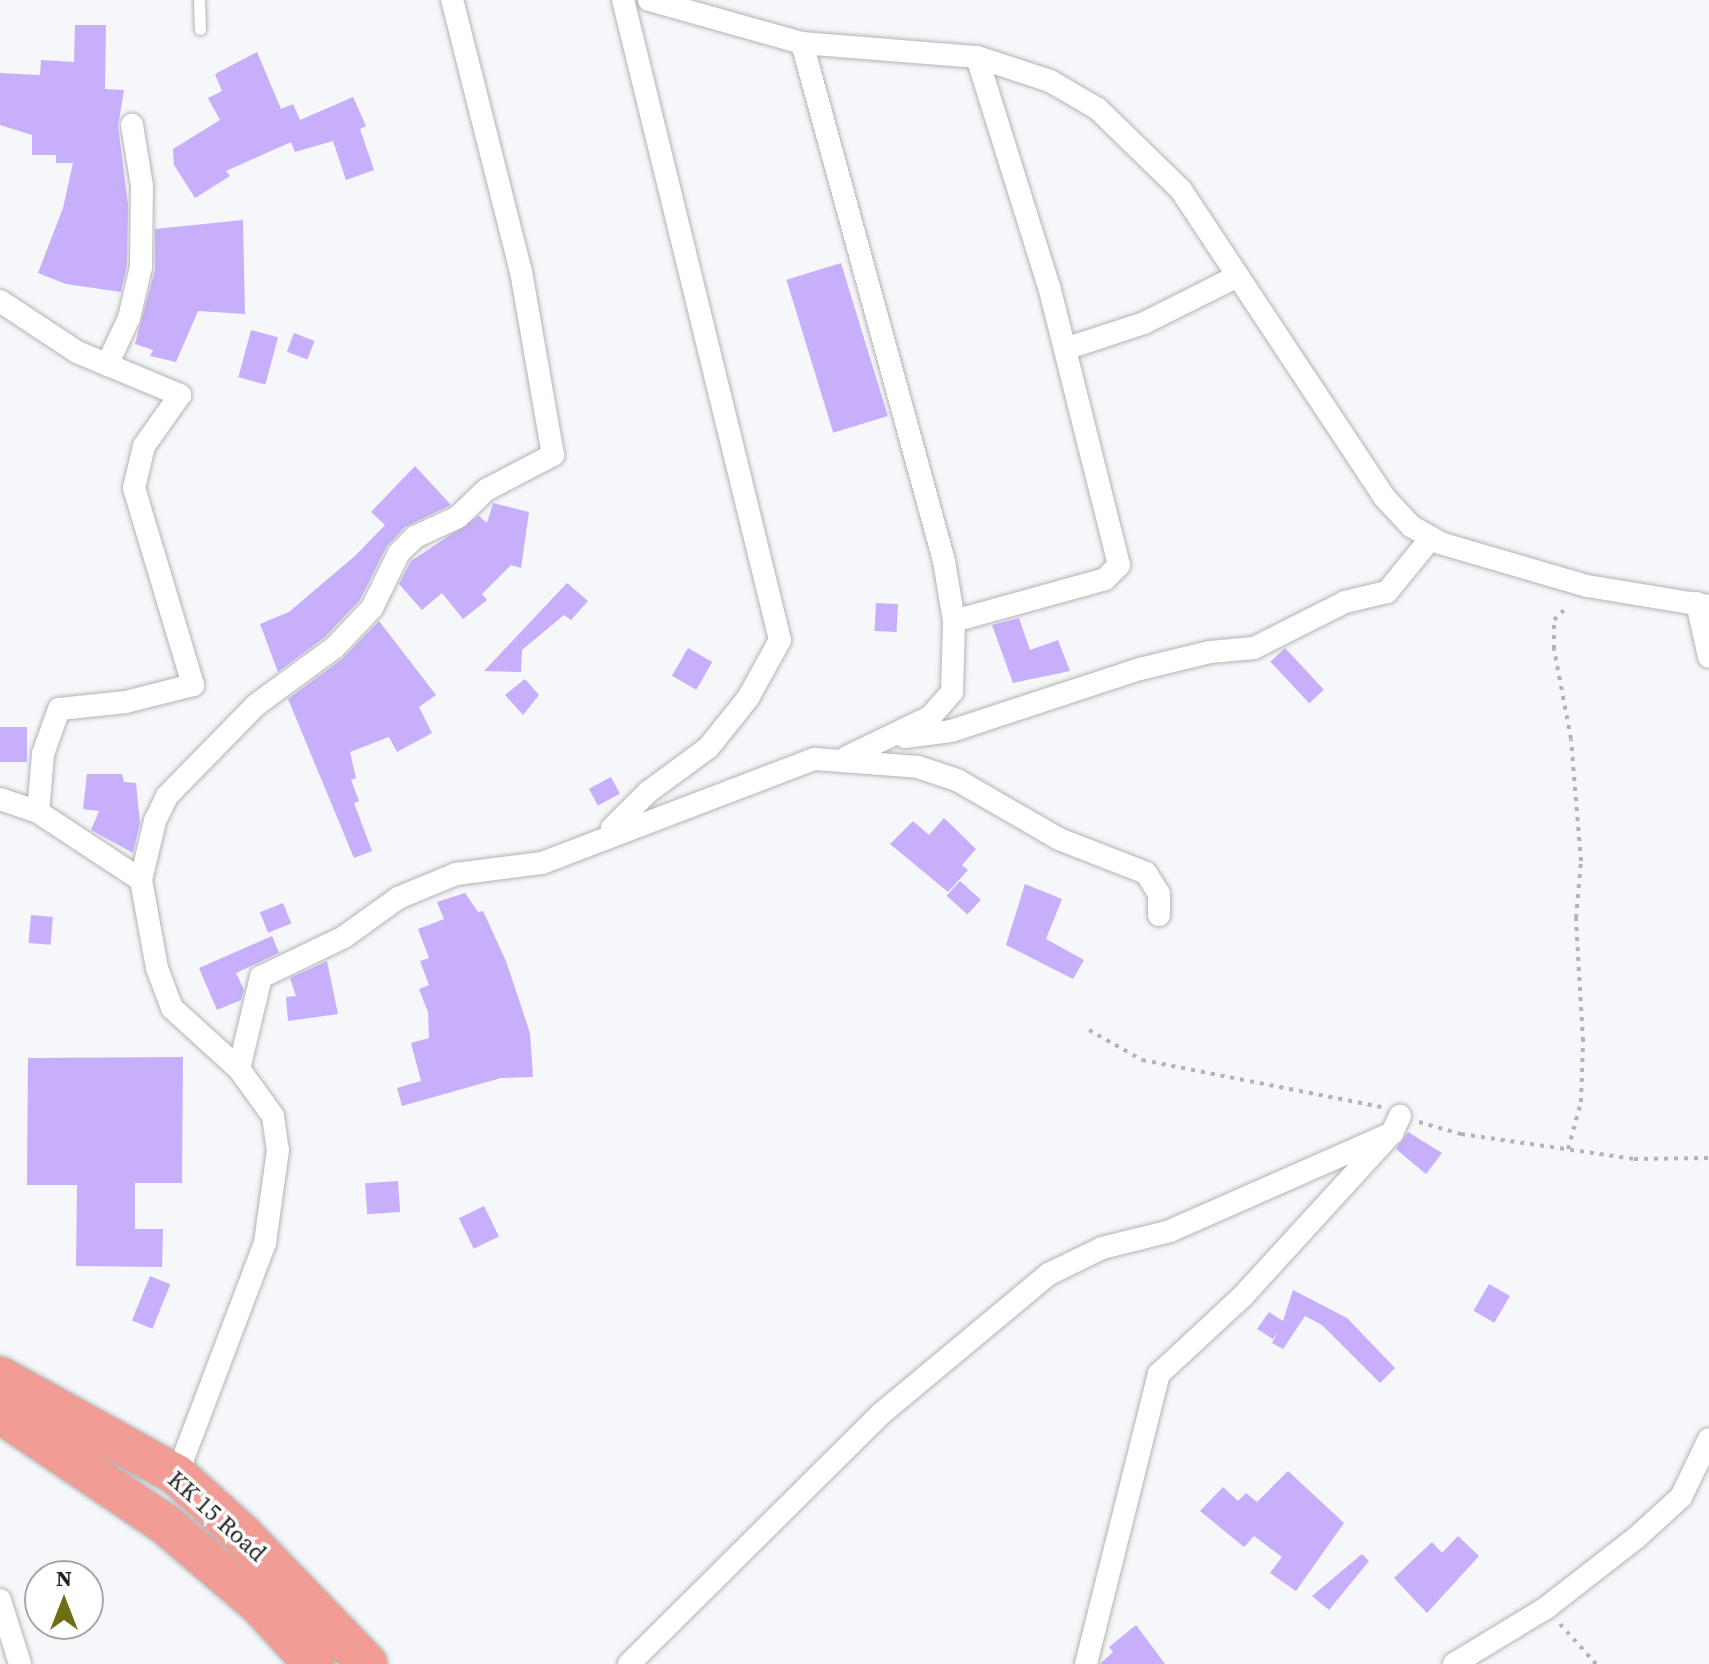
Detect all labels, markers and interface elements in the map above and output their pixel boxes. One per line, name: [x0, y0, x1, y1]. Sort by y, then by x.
street label: KK 15 Road: [162, 1465, 272, 1567]
north arrow: [24, 1560, 104, 1640]
text: N: [56, 1563, 72, 1593]

